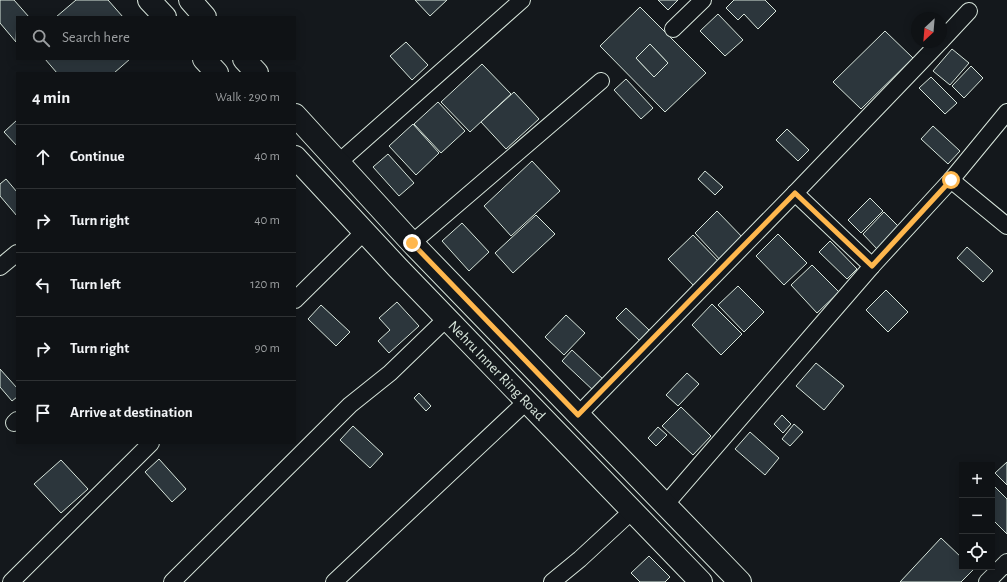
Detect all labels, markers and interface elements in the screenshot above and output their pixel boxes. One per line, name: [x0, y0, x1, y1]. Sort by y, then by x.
north arrow: [911, 12, 947, 48]
search box: [16, 16, 296, 60]
icon: search: [30, 27, 52, 49]
text: Search here: [62, 30, 130, 45]
text: 4 min: [32, 89, 70, 106]
text: Walk · 290 m: [215, 91, 280, 104]
icon: ahead: [32, 146, 54, 168]
text: Continue: [70, 149, 125, 164]
text: 40 m: [254, 150, 280, 163]
route start: [942, 171, 960, 189]
icon: right: [32, 210, 54, 232]
text: Turn right: [70, 213, 129, 228]
text: 40 m: [254, 214, 280, 227]
route end: [403, 234, 421, 252]
icon: left: [32, 274, 54, 296]
text: Turn left: [70, 277, 121, 292]
text: 120 m: [250, 278, 280, 291]
street label: Nehru Inner Ring Road: [446, 318, 549, 424]
icon: right: [32, 338, 54, 360]
text: Turn right: [70, 341, 129, 356]
text: 90 m: [254, 342, 280, 355]
icon: arrive: [32, 402, 54, 424]
text: Arrive at destination: [70, 405, 193, 420]
map controls: [959, 462, 995, 570]
button: +: [959, 462, 995, 498]
button: −: [959, 498, 995, 534]
button: locate: [959, 534, 995, 570]

